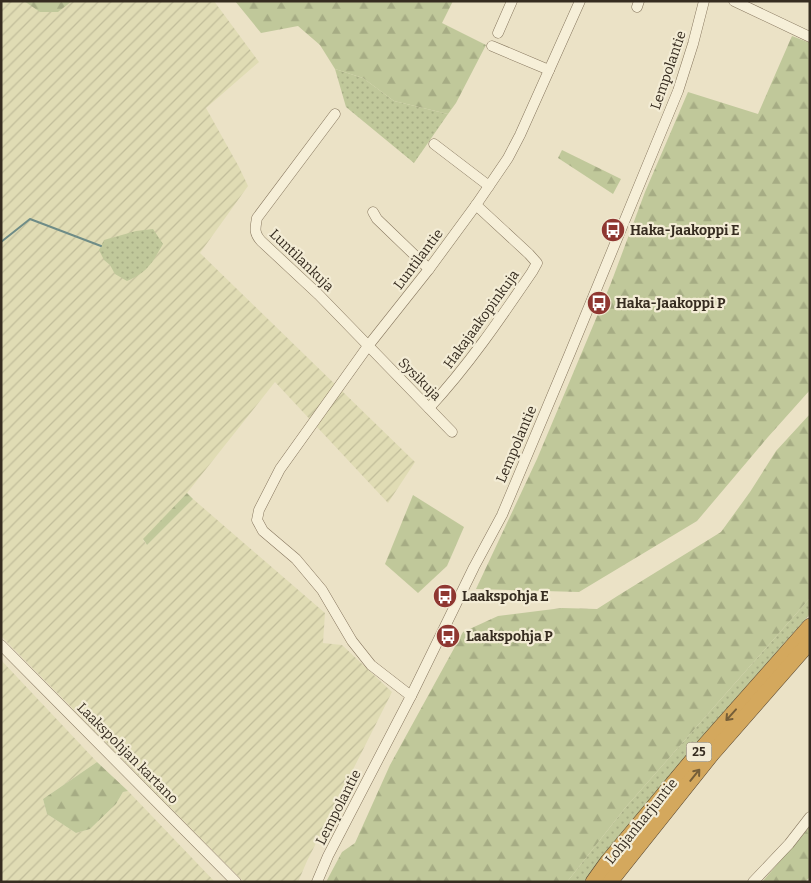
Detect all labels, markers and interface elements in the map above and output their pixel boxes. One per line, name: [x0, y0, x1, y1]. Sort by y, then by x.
street label: Lempolantie: [647, 29, 690, 112]
bus stop icon: Haka-Jaakoppi E: [600, 217, 626, 243]
place label: Haka-Jaakoppi E: [630, 222, 740, 239]
street label: Luntilankuja: [266, 226, 337, 295]
street label: Luntilantie: [390, 226, 447, 293]
street label: Hakajaakopinkuja: [440, 266, 523, 372]
bus stop icon: Haka-Jaakoppi P: [586, 290, 612, 316]
place label: Haka-Jaakoppi P: [616, 295, 726, 312]
street label: Sysikuja: [395, 354, 445, 405]
street label: Lempolantie: [493, 403, 540, 485]
bus stop icon: Laakspohja E: [432, 583, 458, 609]
place label: Laakspohja E: [462, 588, 549, 605]
bus stop icon: Laakspohja P: [435, 623, 461, 649]
place label: Laakspohja P: [466, 628, 553, 645]
street label: Laakspohjan kartano: [73, 699, 182, 808]
one-way arrow: [725, 708, 737, 721]
road number: 25: [686, 742, 712, 762]
street label: Lempolantie: [312, 767, 365, 848]
one-way arrow: [689, 769, 700, 782]
street label: Lohjanharjuntie: [602, 775, 681, 868]

